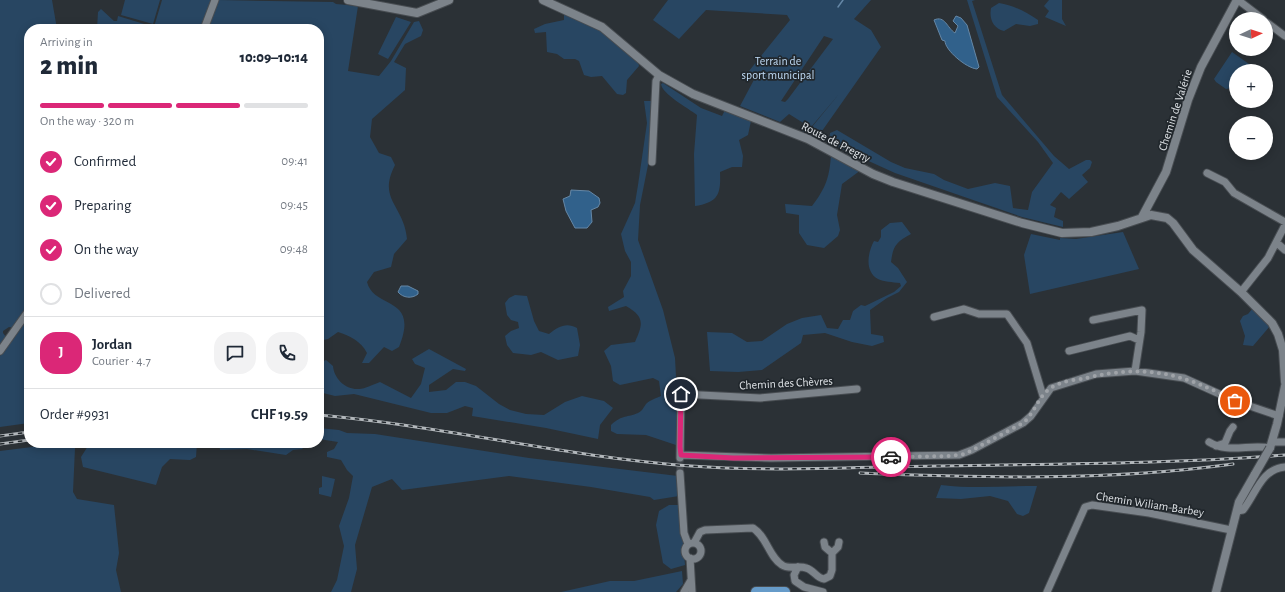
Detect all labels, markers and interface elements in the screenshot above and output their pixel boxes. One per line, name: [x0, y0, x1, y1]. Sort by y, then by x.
north arrow: [1229, 12, 1273, 56]
map controls: [1229, 12, 1273, 160]
text: Arriving in: [40, 36, 93, 49]
text: 10:09–10:14: [239, 50, 308, 65]
text: 2 min: [40, 53, 98, 79]
park label: Terrain de sport municipal: [742, 55, 814, 81]
button: +: [1229, 64, 1273, 108]
street label: Chemin de Valérie: [1156, 68, 1194, 152]
text: On the way · 320 m: [40, 115, 134, 128]
button: −: [1229, 116, 1273, 160]
street label: Route de Pregny: [799, 120, 872, 165]
icon: check: [40, 151, 62, 173]
text: Confirmed: [74, 154, 136, 169]
text: 09:41: [281, 155, 308, 168]
icon: check: [40, 195, 62, 217]
text: Preparing: [74, 198, 131, 213]
text: 09:45: [280, 199, 308, 212]
icon: check: [40, 239, 62, 261]
text: On the way: [74, 242, 139, 257]
text: 09:48: [280, 243, 308, 256]
text: Delivered: [74, 286, 131, 301]
button: chat: [214, 332, 256, 374]
button: phone: [266, 332, 308, 374]
text: Jordan: [92, 337, 132, 352]
text: J: [58, 345, 64, 360]
text: Courier · 4.7: [92, 355, 151, 368]
street label: Chemin des Chèvres: [739, 375, 833, 391]
pin: [664, 377, 698, 411]
icon: home: [670, 383, 692, 405]
pin: [1218, 384, 1252, 418]
icon: bag: [1224, 390, 1246, 412]
text: Order #9931: [40, 407, 110, 422]
text: CHF 19.59: [251, 407, 308, 422]
courier: [871, 437, 911, 477]
icon: car: [880, 446, 902, 468]
street label: Chemin Wiliam-Barbey: [1095, 490, 1205, 519]

